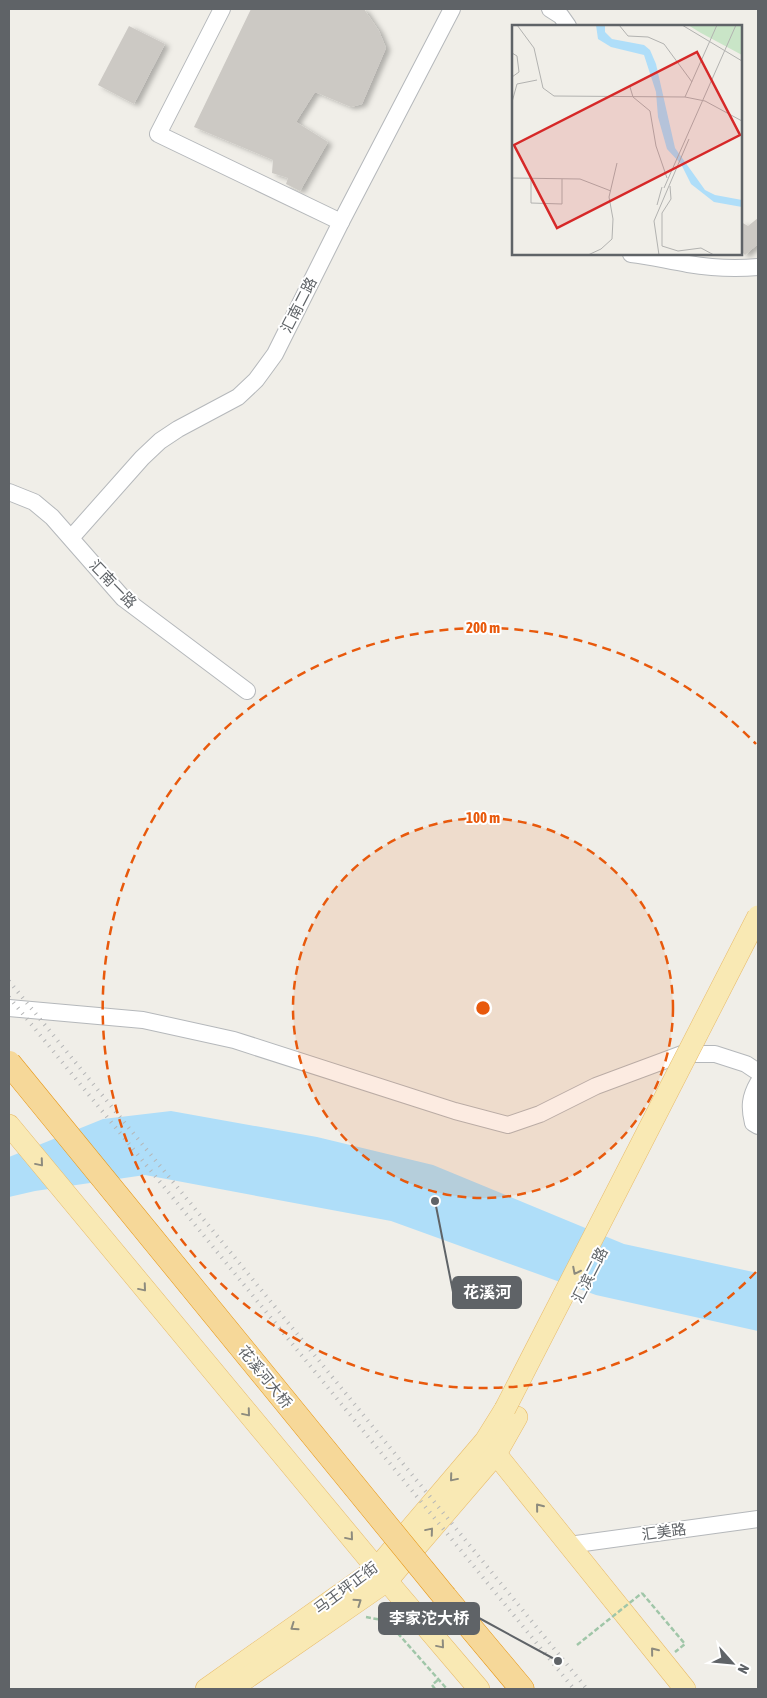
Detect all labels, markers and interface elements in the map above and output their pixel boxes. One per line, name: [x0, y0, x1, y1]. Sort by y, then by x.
inset map: [512, 25, 742, 255]
street label: 汇南二路: [277, 274, 320, 335]
street label: 汇南一路: [86, 556, 140, 611]
text: 200 m: [466, 619, 500, 636]
text: 100 m: [466, 809, 500, 826]
centre of rings: [474, 999, 492, 1017]
one-way arrow: [34, 1157, 43, 1166]
street label: 汇滨二路: [568, 1244, 611, 1305]
one-way arrow: [572, 1266, 582, 1275]
callout: 花溪河: [453, 1277, 521, 1308]
one-way arrow: [138, 1282, 147, 1291]
text: 花溪河: [463, 1283, 511, 1301]
street label: 花溪河大桥: [235, 1342, 296, 1411]
one-way arrow: [242, 1407, 250, 1416]
one-way arrow: [451, 1472, 459, 1481]
one-way arrow: [535, 1504, 544, 1513]
street label: 汇美路: [640, 1520, 687, 1543]
one-way arrow: [424, 1528, 432, 1537]
one-way arrow: [344, 1531, 353, 1540]
street label: 马王坪正街: [311, 1558, 381, 1617]
one-way arrow: [352, 1599, 361, 1608]
callout: 李家沱大桥: [379, 1603, 479, 1634]
text: 李家沱大桥: [389, 1609, 470, 1627]
one-way arrow: [290, 1621, 299, 1630]
north arrow: [707, 1638, 757, 1688]
one-way arrow: [435, 1640, 444, 1649]
one-way arrow: [651, 1647, 660, 1657]
text: N: [735, 1662, 753, 1676]

